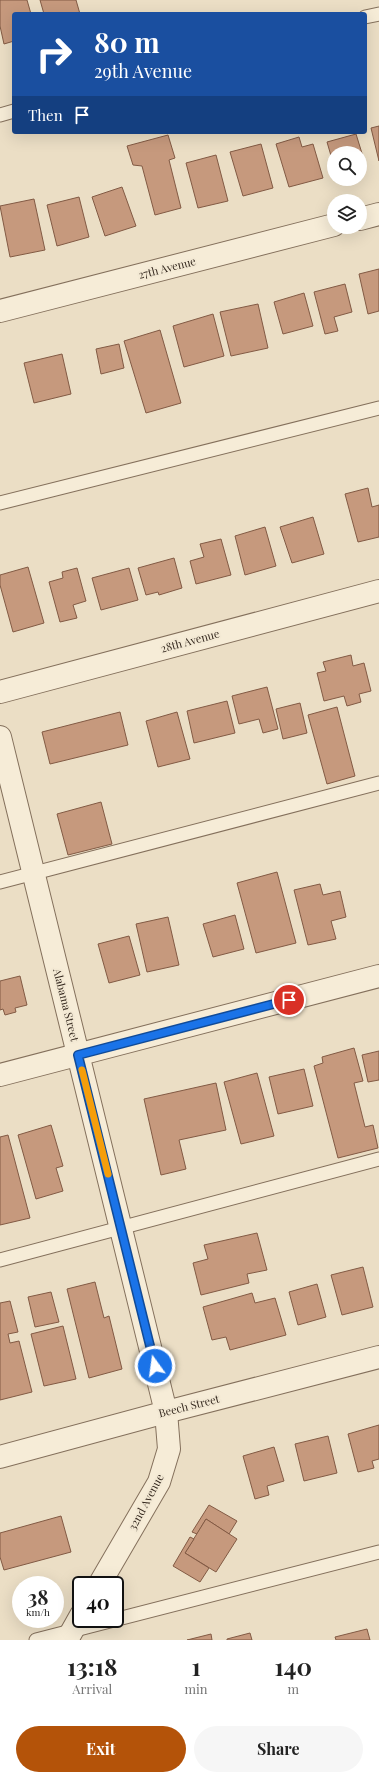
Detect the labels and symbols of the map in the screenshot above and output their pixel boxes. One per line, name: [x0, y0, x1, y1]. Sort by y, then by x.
street label: 27th Avenue: [137, 253, 198, 282]
street label: 28th Avenue: [159, 625, 221, 656]
street label: Alabama Street: [50, 966, 83, 1043]
pin: [272, 983, 306, 1017]
position arrow: [134, 1345, 176, 1387]
street label: Beech Street: [157, 1391, 221, 1420]
street label: 32nd Avenue: [124, 1471, 167, 1533]
speed limit sign: 40: [72, 1576, 124, 1628]

